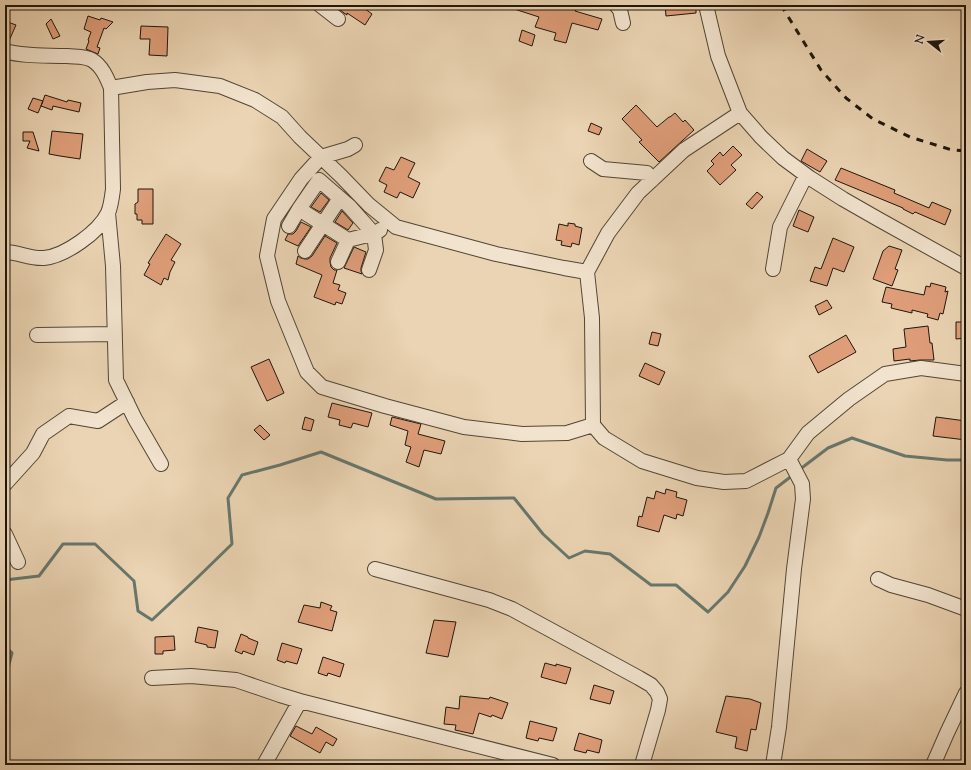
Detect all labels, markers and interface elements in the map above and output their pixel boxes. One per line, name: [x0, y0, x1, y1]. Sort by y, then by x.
north arrow: [909, 22, 949, 62]
text: N: [911, 33, 929, 47]

